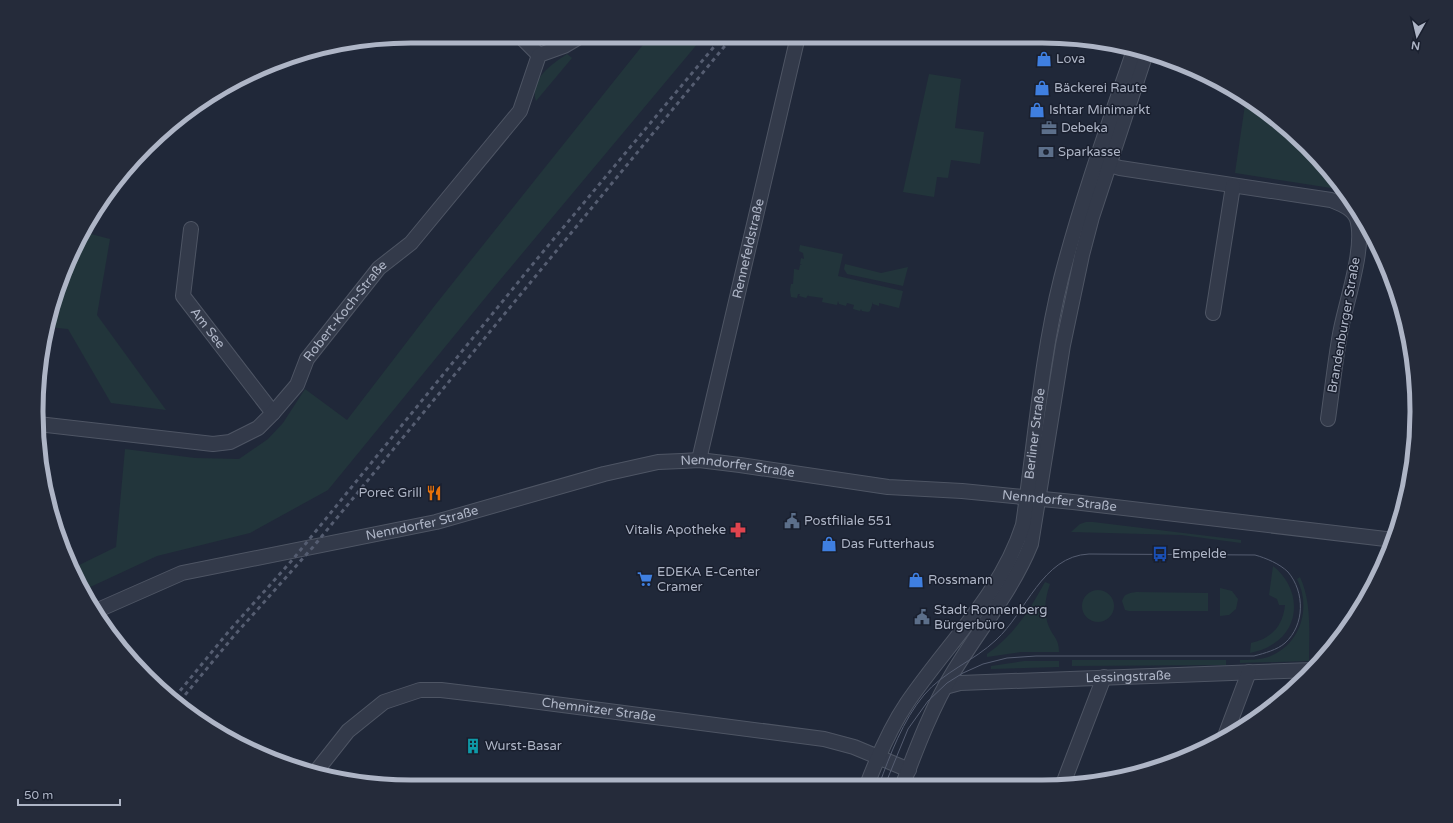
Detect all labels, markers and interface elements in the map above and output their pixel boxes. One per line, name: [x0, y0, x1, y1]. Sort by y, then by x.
north arrow: [1397, 16, 1437, 56]
text: N: [1410, 38, 1421, 52]
shop icon: Lova: [1035, 50, 1053, 68]
place label: Lova: [1056, 51, 1085, 67]
shop icon: Bäckerei Raute: [1033, 79, 1051, 97]
place label: Bäckerei Raute: [1054, 80, 1147, 96]
shop icon: Ishtar Minimarkt: [1028, 101, 1046, 119]
place label: Ishtar Minimarkt: [1049, 102, 1150, 118]
office icon: Debeka: [1040, 119, 1058, 137]
place label: Debeka: [1061, 120, 1108, 136]
bank icon: Sparkasse: [1037, 143, 1055, 161]
place label: Sparkasse: [1058, 144, 1121, 160]
street label: Rennefeldstraße: [729, 197, 768, 300]
street label: Brandenburger Straße: [1324, 256, 1364, 394]
street label: Robert-Koch-Straße: [300, 257, 390, 365]
street label: Am See: [187, 304, 229, 352]
street label: Berliner Straße: [1021, 387, 1049, 480]
street label: Nenndorfer Straße: [680, 452, 796, 481]
restaurant icon: Poreč Grill: [425, 484, 443, 502]
place label: Poreč Grill: [359, 485, 422, 501]
street label: Nenndorfer Straße: [1001, 487, 1118, 515]
street label: Nenndorfer Straße: [364, 502, 480, 544]
public building icon: Postfiliale 551: [783, 512, 801, 530]
place label: Postfiliale 551: [804, 513, 892, 529]
pharmacy icon: Vitalis Apotheke: [729, 521, 747, 539]
place label: Vitalis Apotheke: [625, 522, 726, 538]
shop icon: Das Futterhaus: [820, 535, 838, 553]
place label: Das Futterhaus: [841, 536, 934, 552]
bus stop icon: Empelde: [1151, 545, 1169, 563]
place label: Empelde: [1172, 546, 1227, 562]
place label: EDEKA E-Center Cramer: [657, 564, 760, 595]
supermarket icon: EDEKA E-Center Cramer: [636, 570, 654, 588]
shop icon: Rossmann: [907, 571, 925, 589]
place label: Rossmann: [928, 572, 993, 588]
place label: Stadt Ronnenberg Bürgerbüro: [934, 602, 1047, 633]
public building icon: Stadt Ronnenberg Bürgerbüro: [913, 608, 931, 626]
street label: Lessingstraße: [1085, 667, 1171, 686]
street label: Chemnitzer Straße: [541, 694, 657, 725]
building icon: Wurst-Basar: [464, 737, 482, 755]
place label: Wurst-Basar: [485, 738, 562, 754]
scale bar: [18, 781, 120, 807]
text: 50 m: [24, 788, 53, 802]

